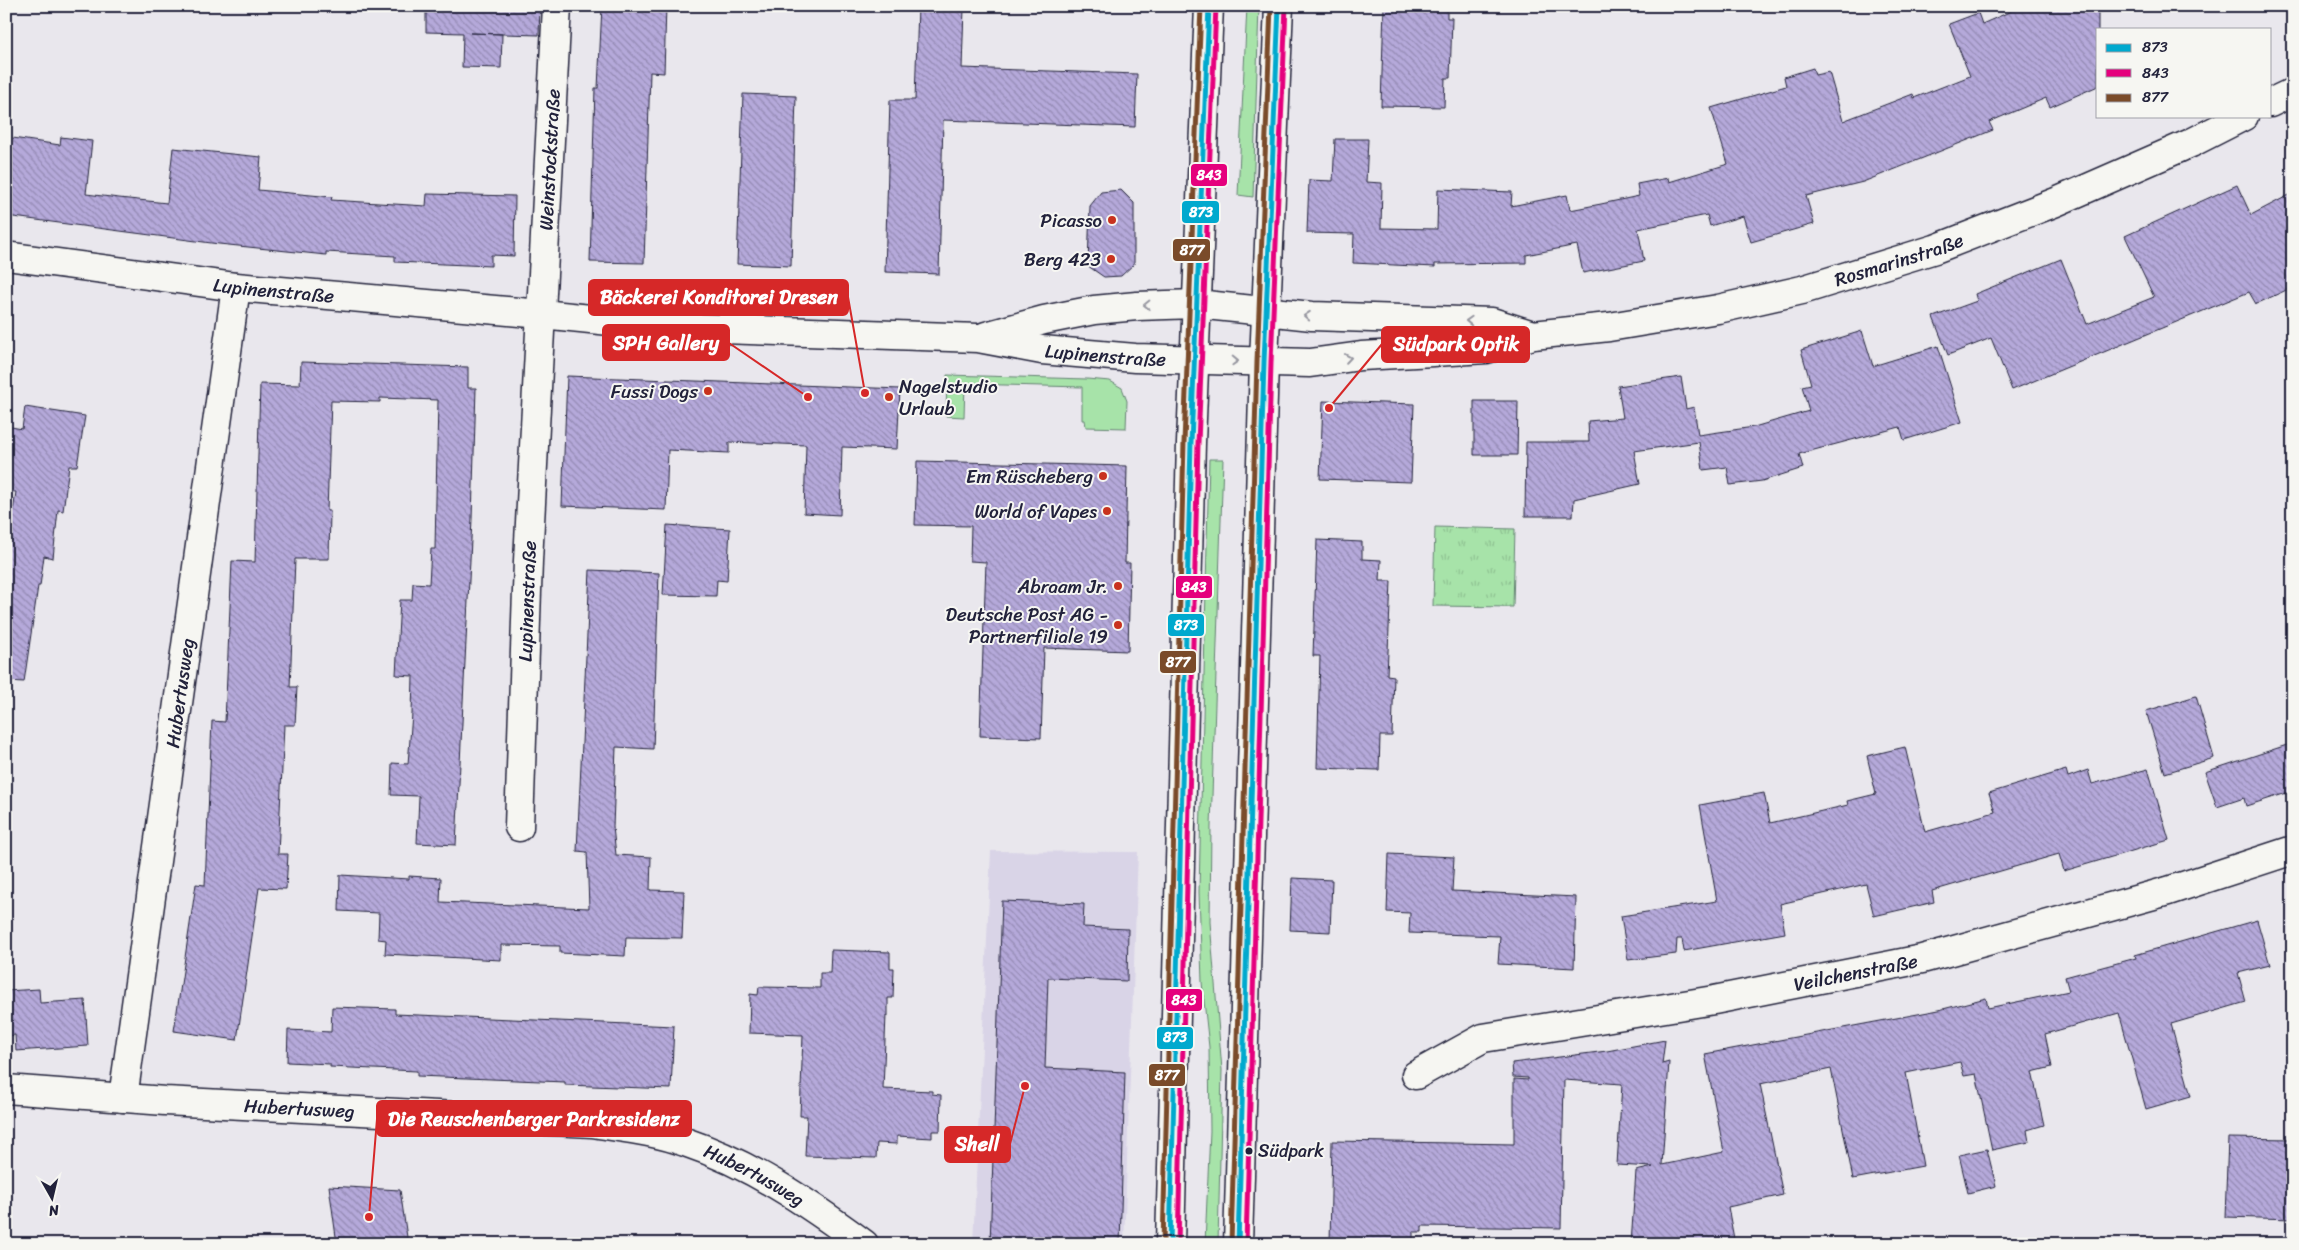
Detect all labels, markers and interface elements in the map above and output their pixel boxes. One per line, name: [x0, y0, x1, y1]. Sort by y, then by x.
legend: [2096, 28, 2272, 118]
text: 873: [2142, 34, 2168, 60]
text: 843: [2142, 60, 2169, 86]
text: 877: [2142, 84, 2170, 110]
street label: Weinstockstraße: [529, 88, 569, 231]
line badge: 843: [1190, 163, 1228, 187]
text: 843: [1196, 163, 1222, 188]
line badge: 873: [1181, 200, 1220, 224]
text: 873: [1188, 200, 1213, 225]
place label: Picasso: [1040, 204, 1102, 237]
marker: Picasso: [1106, 214, 1118, 226]
street label: Rosmarinstraße: [1830, 223, 1969, 296]
line badge: 877: [1172, 238, 1211, 262]
text: 877: [1179, 238, 1205, 263]
place label: Berg 423: [1024, 243, 1102, 276]
marker: Berg 423: [1105, 253, 1117, 265]
street label: Lupinenstraße: [211, 268, 336, 312]
callout: Bäckerei Konditorei Dresen: [589, 280, 848, 315]
text: Bäckerei Konditorei Dresen: [600, 280, 838, 315]
one-way arrow: [1143, 300, 1151, 311]
one-way arrow: [1302, 310, 1310, 321]
one-way arrow: [1465, 316, 1473, 327]
callout: SPH Gallery: [603, 325, 729, 360]
text: SPH Gallery: [612, 326, 720, 361]
callout: Südpark Optik: [1382, 327, 1529, 362]
text: Südpark Optik: [1392, 327, 1520, 362]
street label: Lupinenstraße: [1044, 334, 1167, 375]
one-way arrow: [1344, 353, 1352, 364]
one-way arrow: [1232, 355, 1240, 366]
place label: Nagelstudio Urlaub: [899, 370, 998, 425]
place label: Fussi Dogs: [611, 375, 698, 408]
marker: Fussi Dogs: [702, 385, 714, 397]
marker: Nagelstudio Urlaub: [883, 391, 895, 403]
place label: Em Rüscheberg: [966, 460, 1093, 493]
marker: Em Rüscheberg: [1097, 470, 1109, 482]
place label: World of Vapes: [974, 495, 1097, 528]
marker: World of Vapes: [1101, 505, 1113, 517]
street label: Lupinenstraße: [508, 539, 546, 662]
place label: Abraam Jr.: [1017, 570, 1108, 603]
line badge: 843: [1175, 575, 1213, 599]
text: 843: [1181, 575, 1207, 600]
marker: Abraam Jr.: [1112, 580, 1124, 592]
place label: Deutsche Post AG - Partnerfiliale 19: [946, 598, 1108, 653]
line badge: 873: [1167, 613, 1205, 637]
text: 873: [1173, 613, 1198, 638]
marker: Deutsche Post AG - Partnerfiliale 19: [1112, 619, 1124, 631]
street label: Hubertusweg: [155, 636, 203, 750]
line badge: 877: [1159, 650, 1197, 674]
text: 877: [1165, 650, 1191, 675]
street label: Veilchenstraße: [1791, 944, 1921, 1000]
line badge: 843: [1165, 988, 1203, 1012]
text: 843: [1171, 988, 1197, 1013]
text: 873: [1162, 1025, 1187, 1050]
line badge: 873: [1156, 1026, 1194, 1050]
line badge: 877: [1148, 1063, 1186, 1087]
text: 877: [1154, 1063, 1180, 1088]
street label: Hubertusweg: [243, 1089, 356, 1127]
callout: Die Reuschenberger Parkresidenz: [377, 1101, 691, 1136]
text: Die Reuschenberger Parkresidenz: [388, 1102, 681, 1137]
callout: Shell: [945, 1127, 1010, 1162]
text: Shell: [954, 1127, 1001, 1162]
street label: Hubertusweg: [699, 1134, 812, 1215]
place label: Südpark: [1258, 1135, 1324, 1167]
marker: Südpark: [1244, 1146, 1254, 1156]
north arrow: [28, 1172, 78, 1222]
text: N: [47, 1197, 61, 1223]

